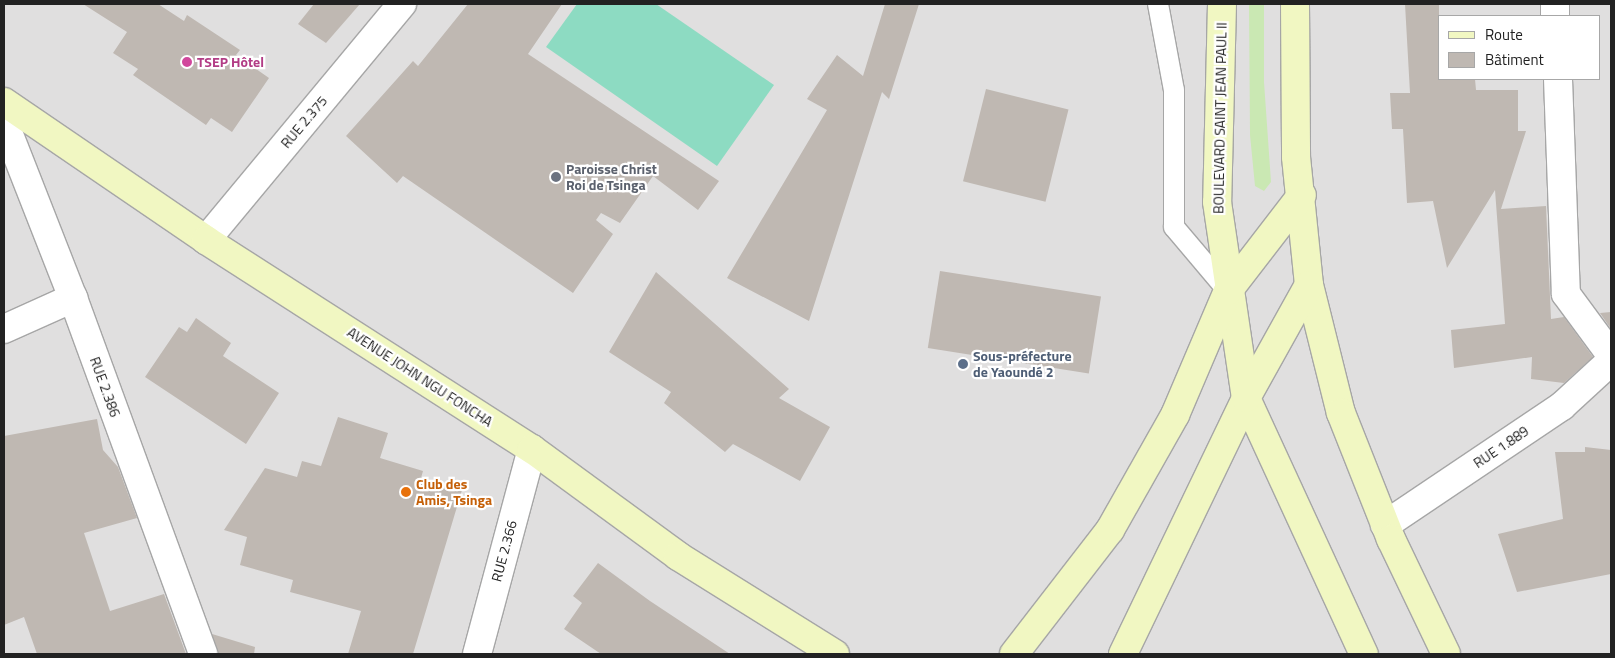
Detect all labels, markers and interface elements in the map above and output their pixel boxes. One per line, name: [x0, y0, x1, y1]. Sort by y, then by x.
legend: [1438, 15, 1600, 80]
street label: BOULEVARD SAINT JEAN PAUL II: [1210, 22, 1230, 214]
text: Route: [1485, 23, 1523, 46]
text: Bâtiment: [1485, 48, 1544, 71]
place label: TSEP Hôtel: [197, 54, 264, 70]
marker: TSEP Hôtel: [181, 56, 193, 68]
street label: RUE 2.375: [277, 93, 331, 151]
place label: Paroisse Christ Roi de Tsinga: [566, 161, 657, 193]
marker: Paroisse Christ Roi de Tsinga: [550, 171, 562, 183]
street label: AVENUE JOHN NGU FONCHA: [344, 324, 496, 430]
place label: Sous-préfecture de Yaoundé 2: [973, 348, 1072, 381]
street label: RUE 2.386: [86, 355, 124, 419]
marker: Sous-préfecture de Yaoundé 2: [957, 358, 969, 370]
street label: RUE 1.889: [1470, 422, 1532, 472]
place label: Club des Amis, Tsinga: [416, 476, 492, 508]
marker: Club des Amis, Tsinga: [400, 486, 412, 498]
street label: RUE 2.366: [488, 518, 520, 584]

